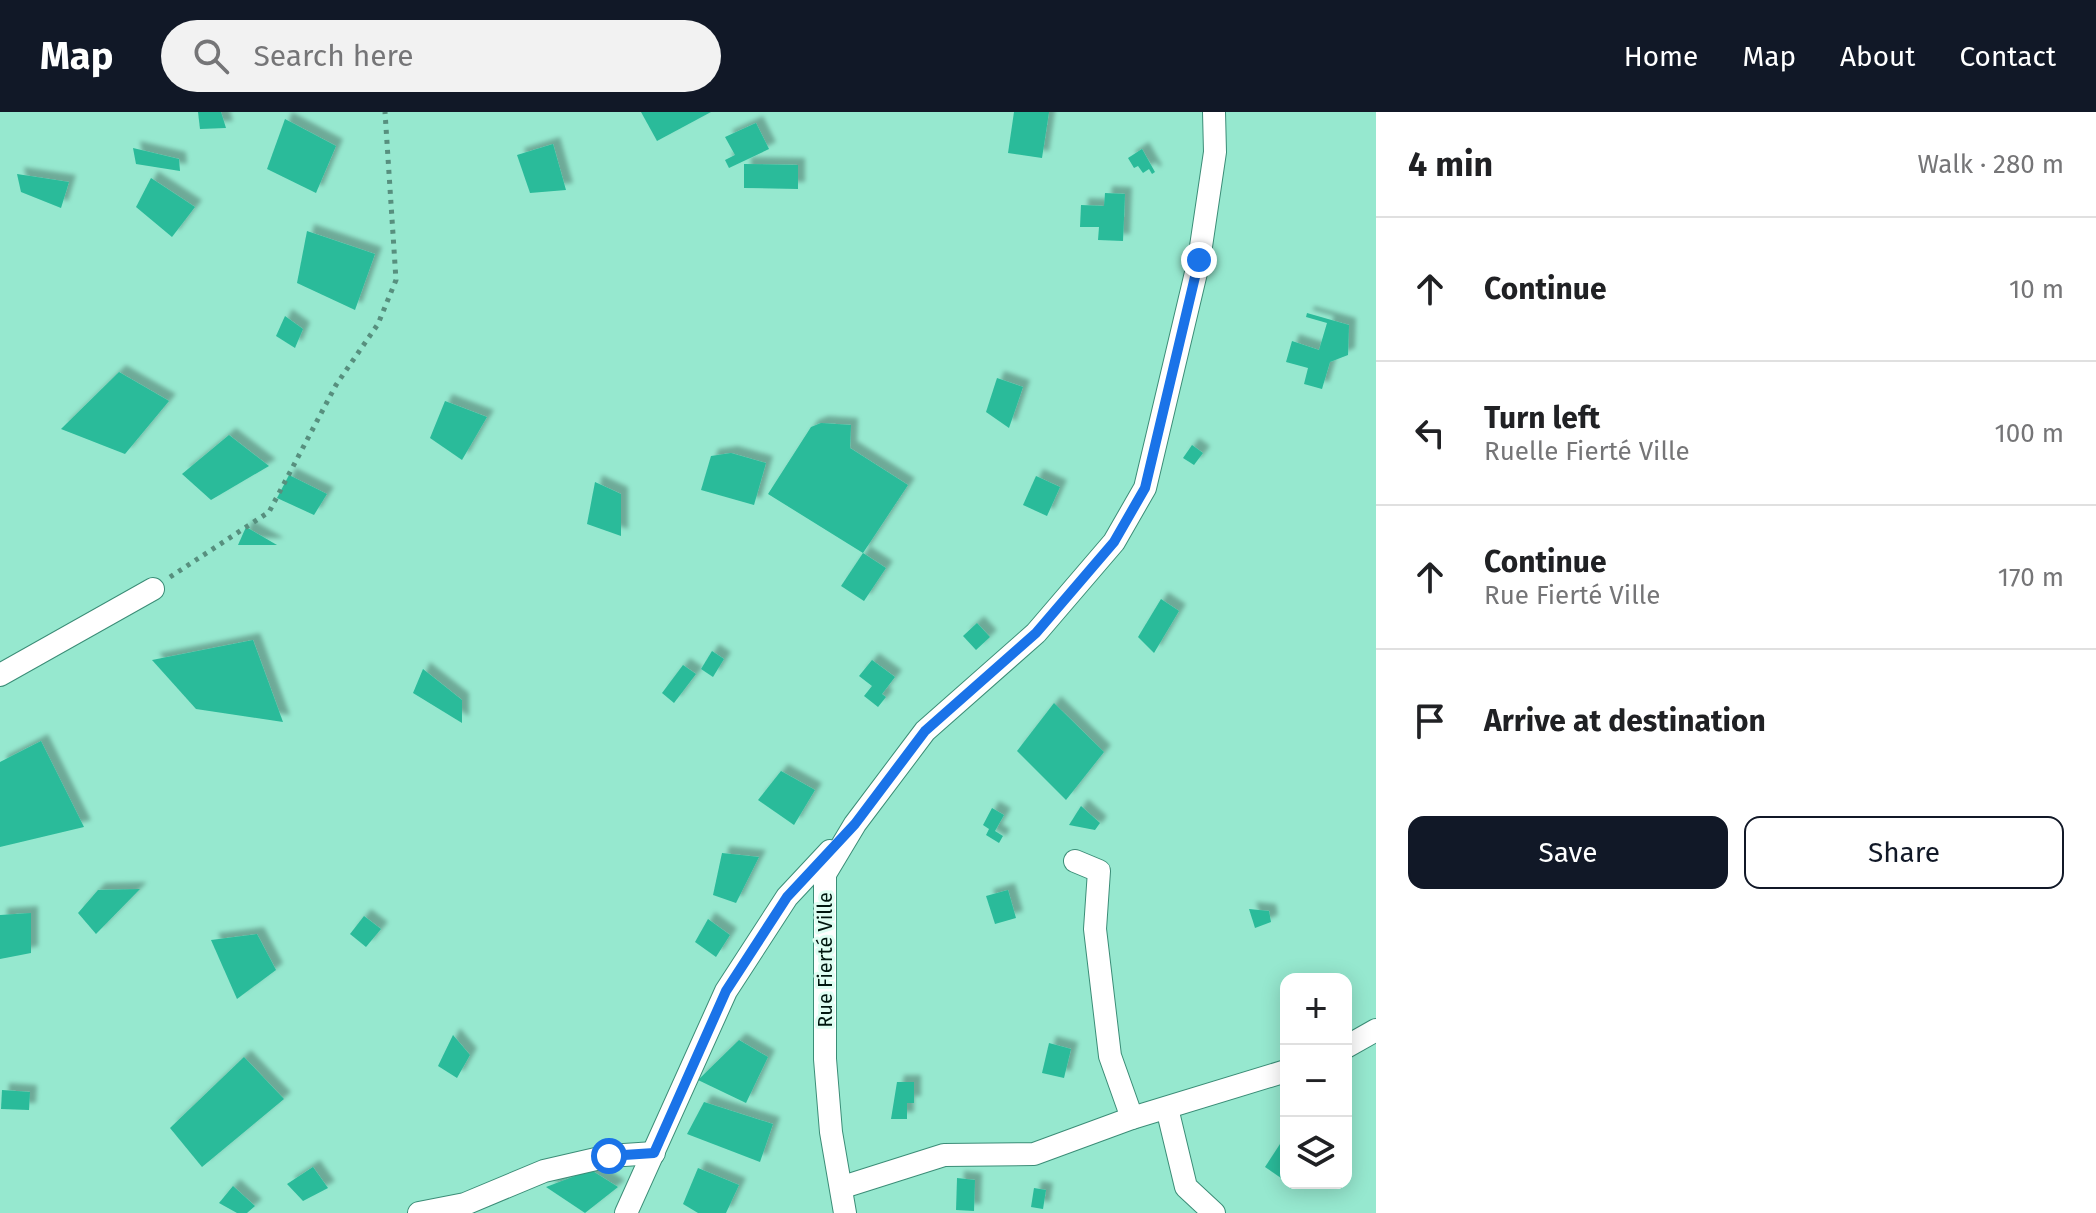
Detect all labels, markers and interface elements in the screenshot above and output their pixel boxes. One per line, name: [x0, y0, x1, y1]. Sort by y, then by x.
search box: [161, 20, 721, 92]
text: Map: [40, 33, 113, 79]
icon: search: [189, 34, 233, 78]
text: Search here: [253, 38, 414, 74]
text: Home: [1624, 40, 1698, 73]
text: Map: [1742, 40, 1796, 73]
text: About: [1840, 40, 1915, 73]
text: Contact: [1959, 40, 2056, 73]
text: 4 min: [1408, 144, 1493, 185]
text: Walk · 280 m: [1918, 149, 2064, 180]
route end: [1181, 242, 1217, 278]
icon: ahead: [1408, 267, 1452, 311]
text: Continue: [1484, 271, 1607, 307]
text: 10 m: [2009, 274, 2064, 305]
text: Turn left: [1484, 400, 1600, 436]
icon: left: [1408, 411, 1452, 455]
text: 100 m: [1995, 418, 2064, 449]
text: Ruelle Fierté Ville: [1484, 436, 1690, 467]
text: Continue: [1484, 544, 1607, 580]
icon: ahead: [1408, 555, 1452, 599]
text: 170 m: [1998, 562, 2064, 593]
text: Rue Fierté Ville: [1484, 580, 1660, 611]
icon: arrive: [1408, 699, 1452, 743]
text: Arrive at destination: [1484, 703, 1766, 739]
button: Save: [1408, 816, 1728, 889]
button: Share: [1744, 816, 2064, 889]
street label: Rue Fierté Ville: [813, 892, 837, 1028]
map controls: [1280, 973, 1352, 1189]
button: +: [1280, 973, 1352, 1045]
button: −: [1280, 1045, 1352, 1117]
button: layers: [1280, 1117, 1352, 1189]
route start: [591, 1138, 627, 1174]

